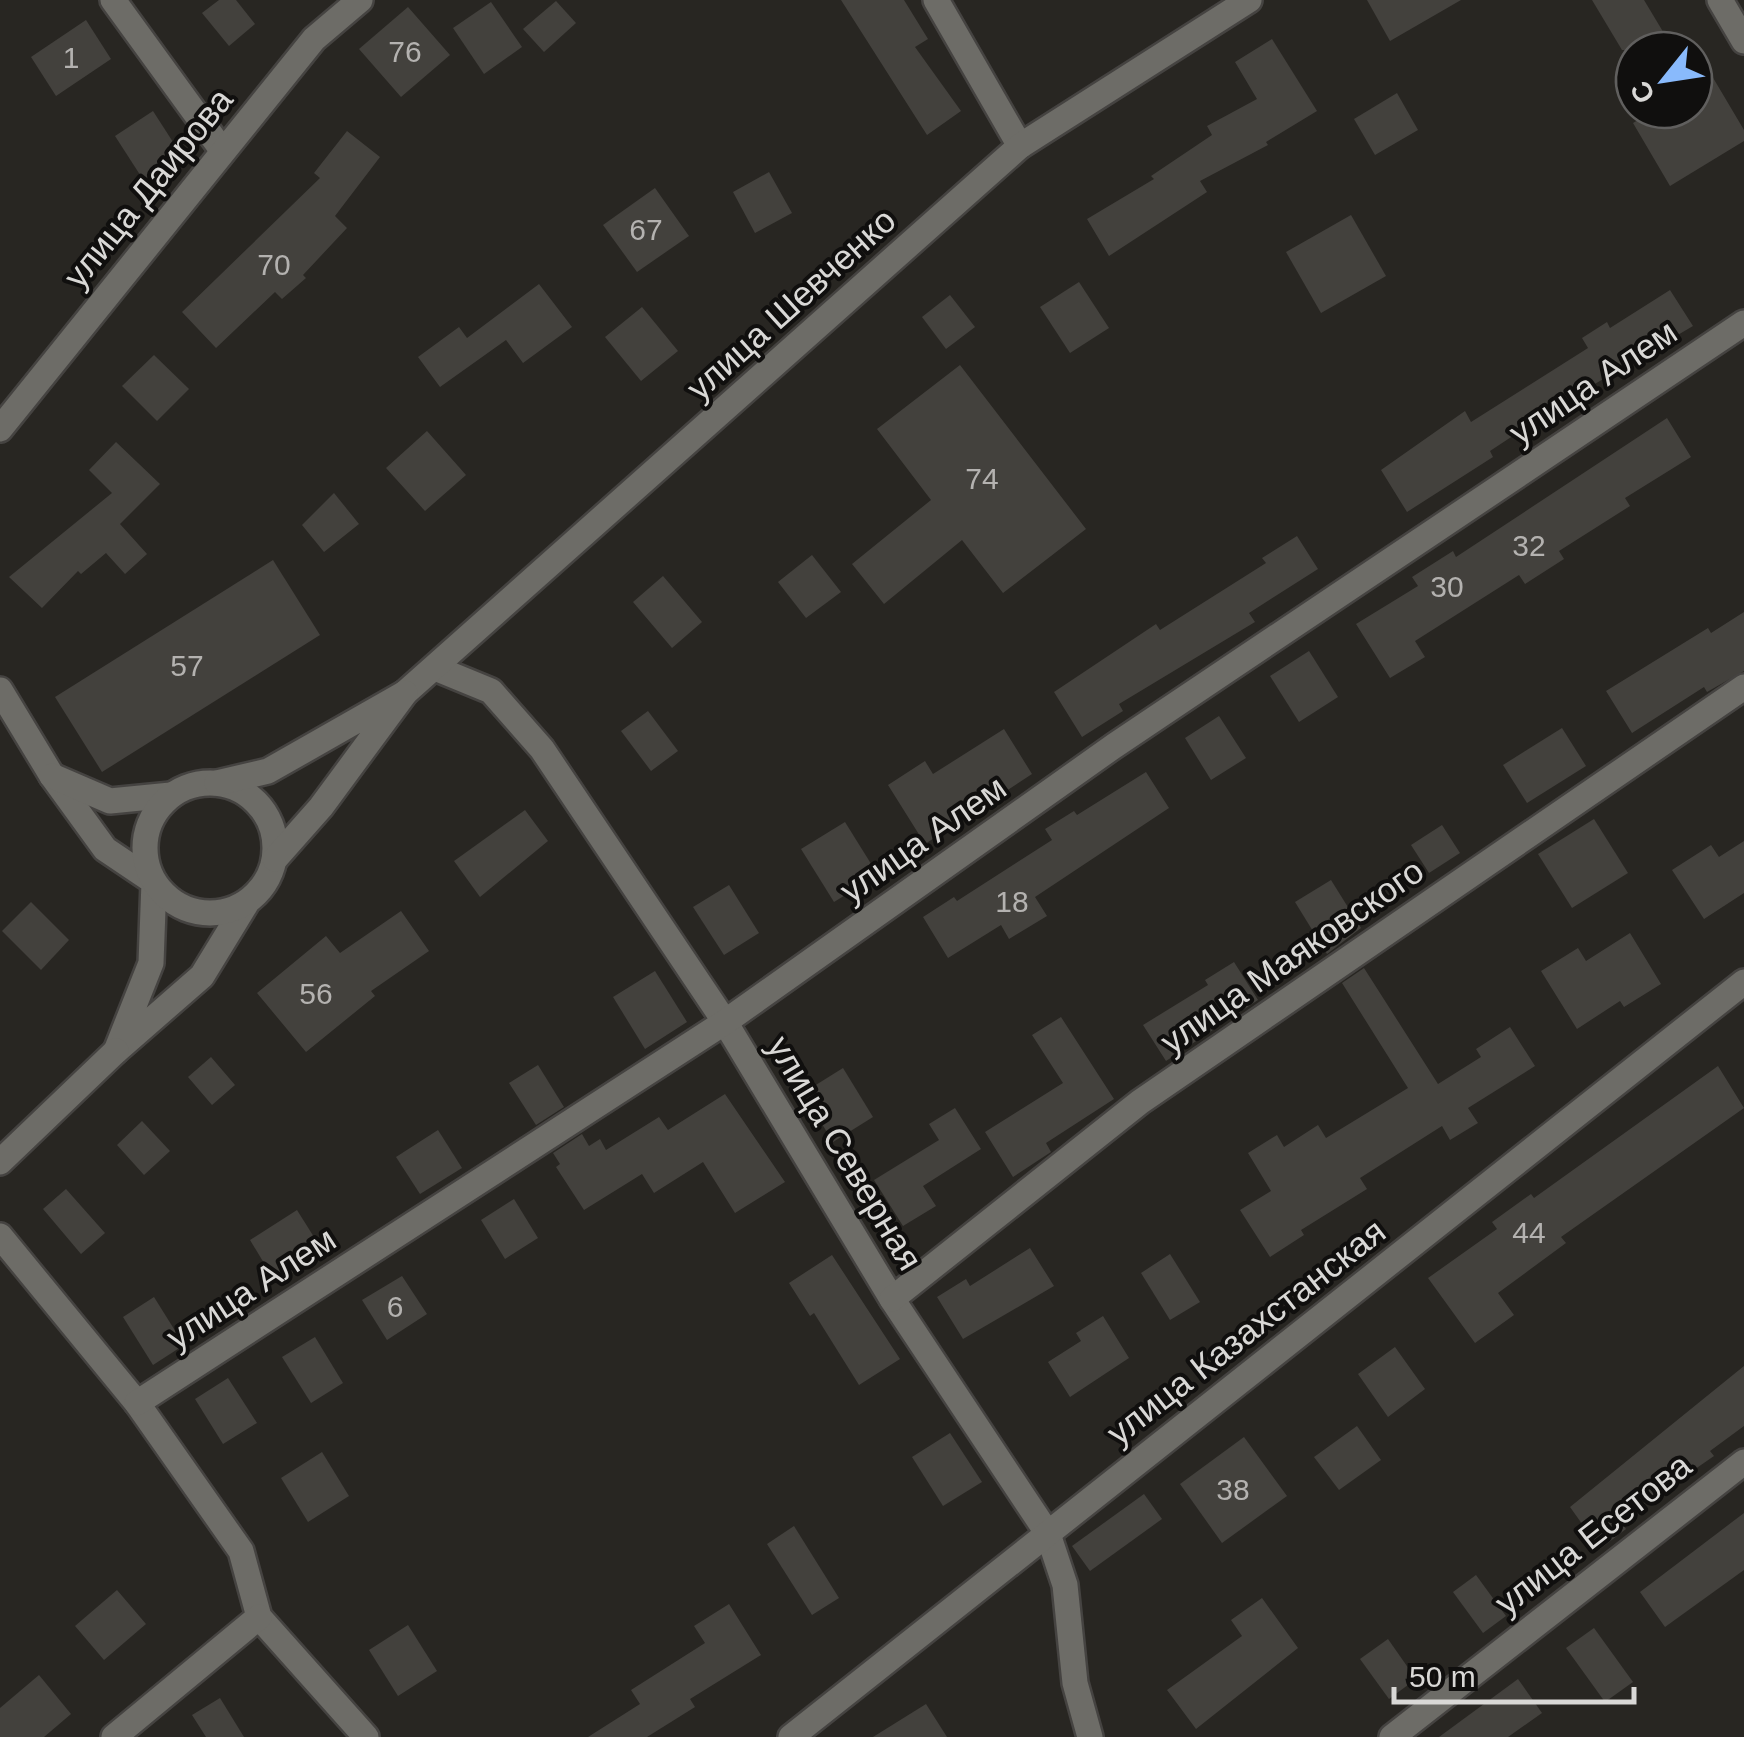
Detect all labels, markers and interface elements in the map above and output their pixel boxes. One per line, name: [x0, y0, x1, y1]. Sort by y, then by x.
north arrow: [1614, 30, 1714, 130]
house number: 76: [388, 35, 422, 68]
house number: 1: [63, 41, 79, 74]
text: С: [1624, 76, 1661, 109]
street label: улица Даирова: [55, 80, 240, 295]
street label: улица Шевченко: [679, 200, 903, 407]
house number: 67: [629, 213, 663, 246]
house number: 70: [257, 248, 291, 281]
street label: улица Алем: [1502, 311, 1684, 452]
house number: 74: [965, 462, 999, 495]
house number: 32: [1512, 529, 1546, 562]
house number: 30: [1430, 570, 1464, 603]
house number: 57: [170, 649, 204, 682]
street label: улица Алем: [832, 767, 1013, 910]
street label: улица Маяковского: [1153, 850, 1430, 1061]
house number: 18: [995, 885, 1029, 918]
house number: 56: [299, 977, 333, 1010]
street label: улица Северная: [760, 1029, 931, 1277]
street label: улица Казахстанская: [1099, 1211, 1392, 1452]
house number: 44: [1512, 1216, 1546, 1249]
street label: улица Алем: [159, 1219, 342, 1357]
house number: 6: [387, 1290, 403, 1323]
street label: улица Есетова: [1487, 1445, 1699, 1622]
house number: 38: [1216, 1473, 1250, 1506]
scale bar: [1394, 1642, 1634, 1704]
text: 50 m: [1409, 1660, 1476, 1693]

